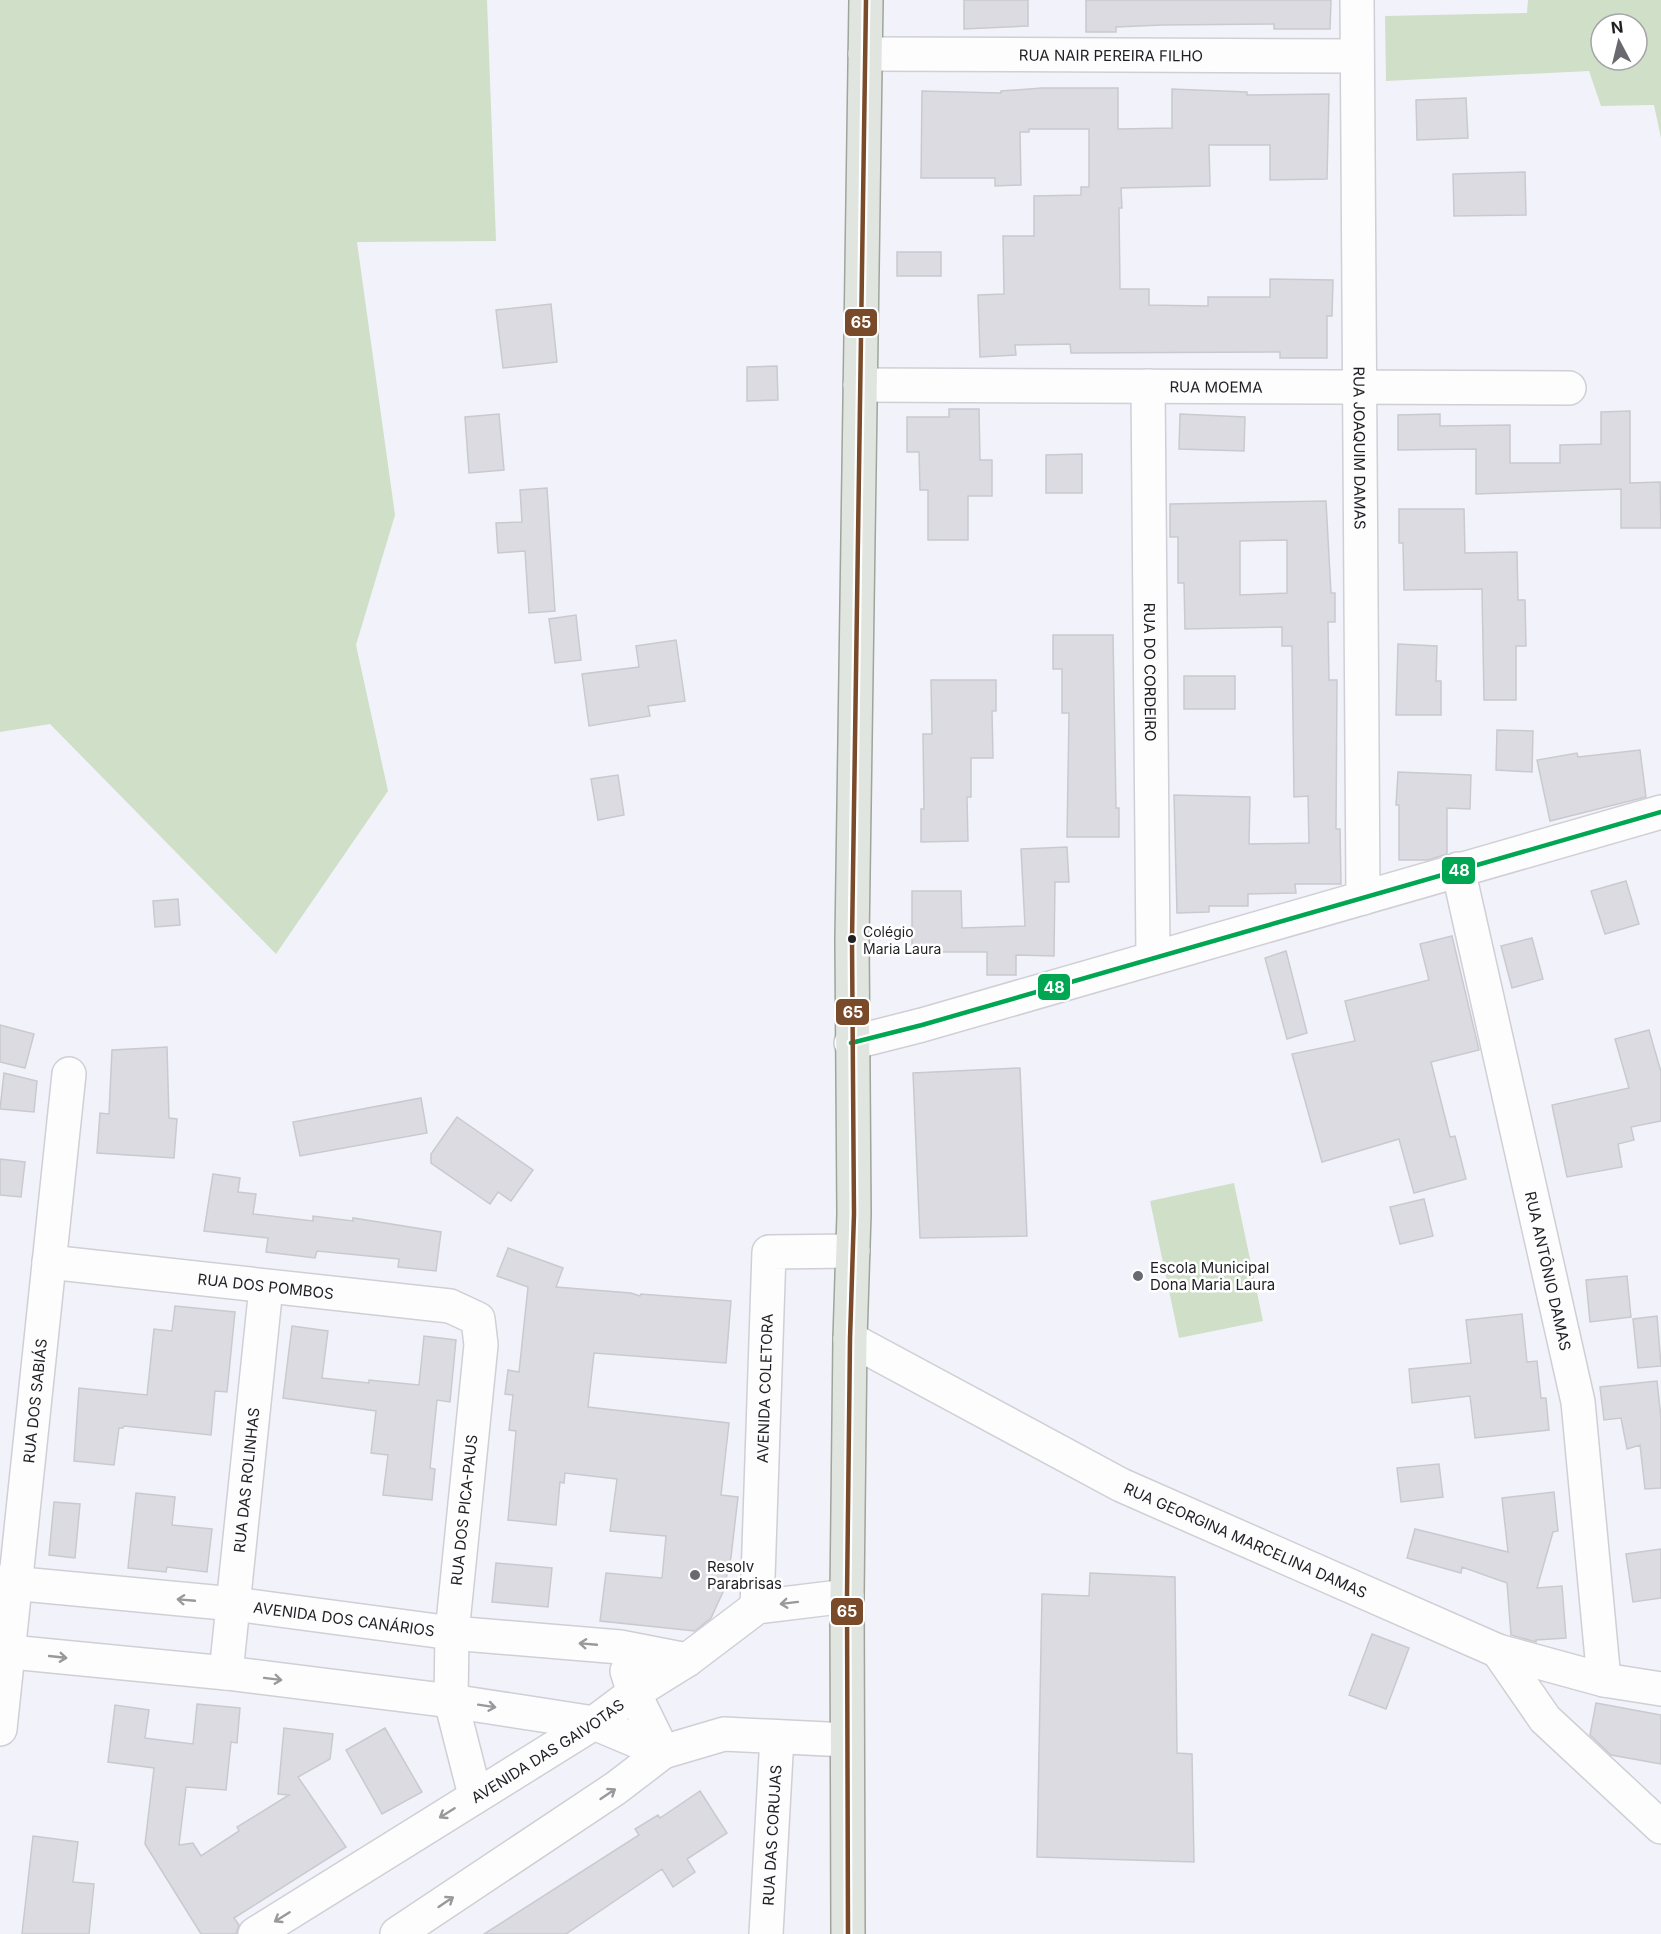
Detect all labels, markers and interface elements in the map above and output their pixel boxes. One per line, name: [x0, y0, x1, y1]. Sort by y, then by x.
north arrow: [1589, 12, 1649, 72]
text: N: [1610, 16, 1624, 38]
street label: RUA NAIR PEREIRA FILHO: [1019, 45, 1203, 65]
line badge: 65: [844, 308, 878, 337]
text: 65: [851, 312, 871, 332]
street label: RUA JOAQUIM DAMAS: [1350, 366, 1370, 530]
street label: RUA MOEMA: [1169, 377, 1263, 396]
street label: RUA DO CORDEIRO: [1140, 603, 1161, 741]
line badge: 48: [1441, 856, 1476, 885]
text: 48: [1448, 860, 1470, 880]
place label: Colégio Maria Laura: [863, 923, 941, 957]
marker: Colégio Maria Laura: [846, 933, 858, 945]
line badge: 48: [1037, 973, 1071, 1001]
text: 48: [1043, 977, 1065, 997]
line badge: 65: [835, 998, 870, 1026]
text: 65: [843, 1002, 863, 1022]
street label: RUA ANTÔNIO DAMAS: [1521, 1189, 1576, 1352]
place label: Escola Municipal Dona Maria Laura: [1150, 1258, 1275, 1294]
street label: RUA DOS POMBOS: [197, 1269, 335, 1303]
marker: Escola Municipal Dona Maria Laura: [1131, 1269, 1145, 1283]
street label: AVENIDA COLETORA: [752, 1313, 776, 1463]
street label: RUA DOS SABIÁS: [19, 1338, 51, 1464]
street label: RUA DAS ROLINHAS: [229, 1407, 263, 1553]
street label: RUA DOS PICA-PAUS: [447, 1434, 481, 1586]
street label: RUA GEORGINA MARCELINA DAMAS: [1121, 1478, 1370, 1602]
place label: Resolv Parabrisas: [707, 1557, 782, 1593]
marker: Resolv Parabrisas: [688, 1568, 702, 1582]
one-way arrow: [176, 1594, 196, 1605]
street label: AVENIDA DOS CANÁRIOS: [252, 1597, 436, 1640]
line badge: 65: [830, 1597, 864, 1626]
one-way arrow: [780, 1598, 800, 1609]
text: 65: [837, 1601, 857, 1621]
one-way arrow: [579, 1638, 599, 1649]
one-way arrow: [48, 1652, 68, 1663]
one-way arrow: [263, 1674, 283, 1685]
street label: AVENIDA DAS GAIVOTAS: [467, 1695, 627, 1807]
one-way arrow: [477, 1701, 497, 1712]
street label: RUA DAS CORUJAS: [758, 1764, 785, 1906]
one-way arrow: [599, 1788, 616, 1800]
one-way arrow: [439, 1808, 456, 1820]
one-way arrow: [437, 1895, 454, 1908]
one-way arrow: [274, 1911, 291, 1923]

